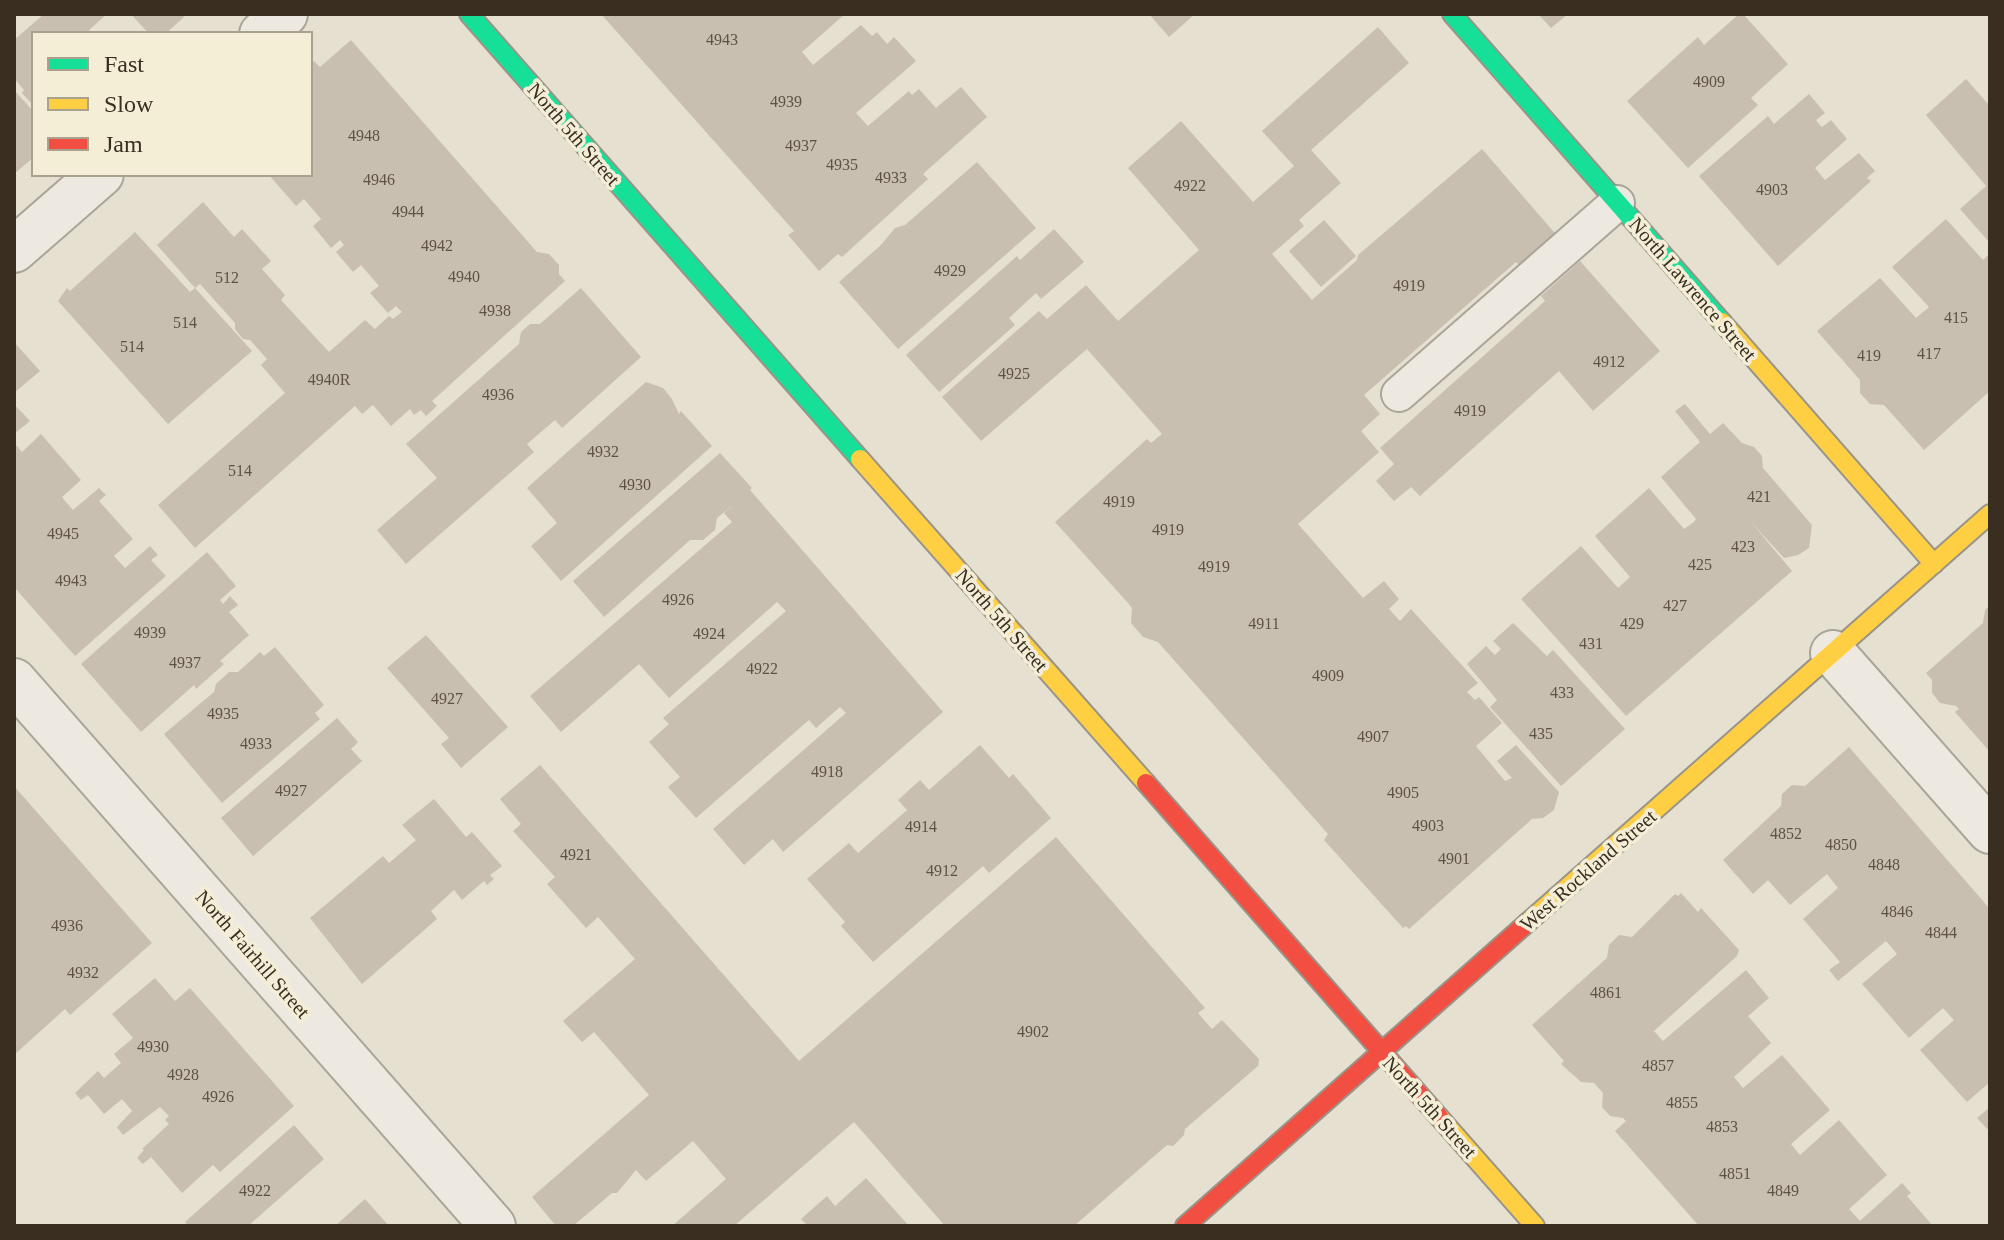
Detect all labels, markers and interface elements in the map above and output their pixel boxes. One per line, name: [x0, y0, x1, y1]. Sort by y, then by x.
house number: 4943: [706, 31, 738, 48]
legend: [32, 32, 312, 176]
text: Fast: [104, 51, 144, 77]
house number: 4909: [1693, 73, 1725, 90]
street label: North 5th Street: [523, 78, 625, 190]
text: Slow: [104, 91, 154, 117]
house number: 4939: [770, 93, 802, 110]
house number: 4948: [348, 127, 380, 144]
text: Jam: [104, 131, 143, 157]
house number: 4937: [785, 137, 817, 154]
house number: 4935: [826, 156, 858, 173]
house number: 4933: [875, 169, 907, 186]
house number: 4946: [363, 171, 395, 188]
house number: 4922: [1174, 177, 1206, 194]
house number: 4903: [1756, 181, 1788, 198]
house number: 4944: [392, 203, 424, 220]
street label: North Lawrence Street: [1625, 213, 1761, 365]
house number: 4942: [421, 237, 453, 254]
house number: 4929: [934, 262, 966, 279]
house number: 4940: [448, 268, 480, 285]
house number: 512: [215, 269, 239, 286]
house number: 4919: [1393, 277, 1425, 294]
house number: 4938: [479, 302, 511, 319]
house number: 415: [1944, 309, 1968, 326]
house number: 514: [173, 314, 197, 331]
house number: 514: [120, 338, 144, 355]
house number: 417: [1917, 345, 1941, 362]
house number: 419: [1857, 347, 1881, 364]
house number: 4912: [1593, 353, 1625, 370]
house number: 4925: [998, 365, 1030, 382]
house number: 4940R: [308, 371, 351, 388]
house number: 4936: [482, 386, 514, 403]
house number: 4919: [1454, 402, 1486, 419]
house number: 4932: [587, 443, 619, 460]
house number: 514: [228, 462, 252, 479]
house number: 4930: [619, 476, 651, 493]
house number: 421: [1747, 488, 1771, 505]
house number: 4919: [1103, 493, 1135, 510]
house number: 4919: [1152, 521, 1184, 538]
house number: 4945: [47, 525, 79, 542]
house number: 423: [1731, 538, 1755, 555]
house number: 425: [1688, 556, 1712, 573]
house number: 4919: [1198, 558, 1230, 575]
street label: North 5th Street: [951, 564, 1053, 676]
house number: 4943: [55, 572, 87, 589]
house number: 4926: [662, 591, 694, 608]
house number: 427: [1663, 597, 1687, 614]
house number: 4911: [1248, 615, 1280, 632]
house number: 429: [1620, 615, 1644, 632]
house number: 4939: [134, 624, 166, 641]
house number: 4924: [693, 625, 725, 642]
house number: 431: [1579, 635, 1603, 652]
house number: 4937: [169, 654, 201, 671]
house number: 4922: [746, 660, 778, 677]
house number: 4909: [1312, 667, 1344, 684]
house number: 433: [1550, 684, 1574, 701]
house number: 4927: [431, 690, 463, 707]
house number: 4935: [207, 705, 239, 722]
house number: 435: [1529, 725, 1553, 742]
house number: 4907: [1357, 728, 1389, 745]
house number: 4933: [240, 735, 272, 752]
house number: 4918: [811, 763, 843, 780]
house number: 4927: [275, 782, 307, 799]
house number: 4905: [1387, 784, 1419, 801]
street label: West Rockland Street: [1516, 805, 1661, 935]
house number: 4903: [1412, 817, 1444, 834]
house number: 4914: [905, 818, 937, 835]
house number: 4852: [1770, 825, 1802, 842]
house number: 4850: [1825, 836, 1857, 853]
house number: 4921: [560, 846, 592, 863]
house number: 4901: [1438, 850, 1470, 867]
house number: 4848: [1868, 856, 1900, 873]
house number: 4912: [926, 862, 958, 879]
street label: North Fairhill Street: [191, 886, 315, 1023]
house number: 4846: [1881, 903, 1913, 920]
house number: 4936: [51, 917, 83, 934]
house number: 4844: [1925, 924, 1957, 941]
house number: 4932: [67, 964, 99, 981]
house number: 4861: [1590, 984, 1622, 1001]
house number: 4902: [1017, 1023, 1049, 1040]
house number: 4930: [137, 1038, 169, 1055]
street label: North 5th Street: [1379, 1052, 1482, 1163]
house number: 4857: [1642, 1057, 1674, 1074]
house number: 4928: [167, 1066, 199, 1083]
house number: 4926: [202, 1088, 234, 1105]
house number: 4855: [1666, 1094, 1698, 1111]
house number: 4853: [1706, 1118, 1738, 1135]
house number: 4851: [1719, 1165, 1751, 1182]
house number: 4922: [239, 1182, 271, 1199]
house number: 4849: [1767, 1182, 1799, 1199]

